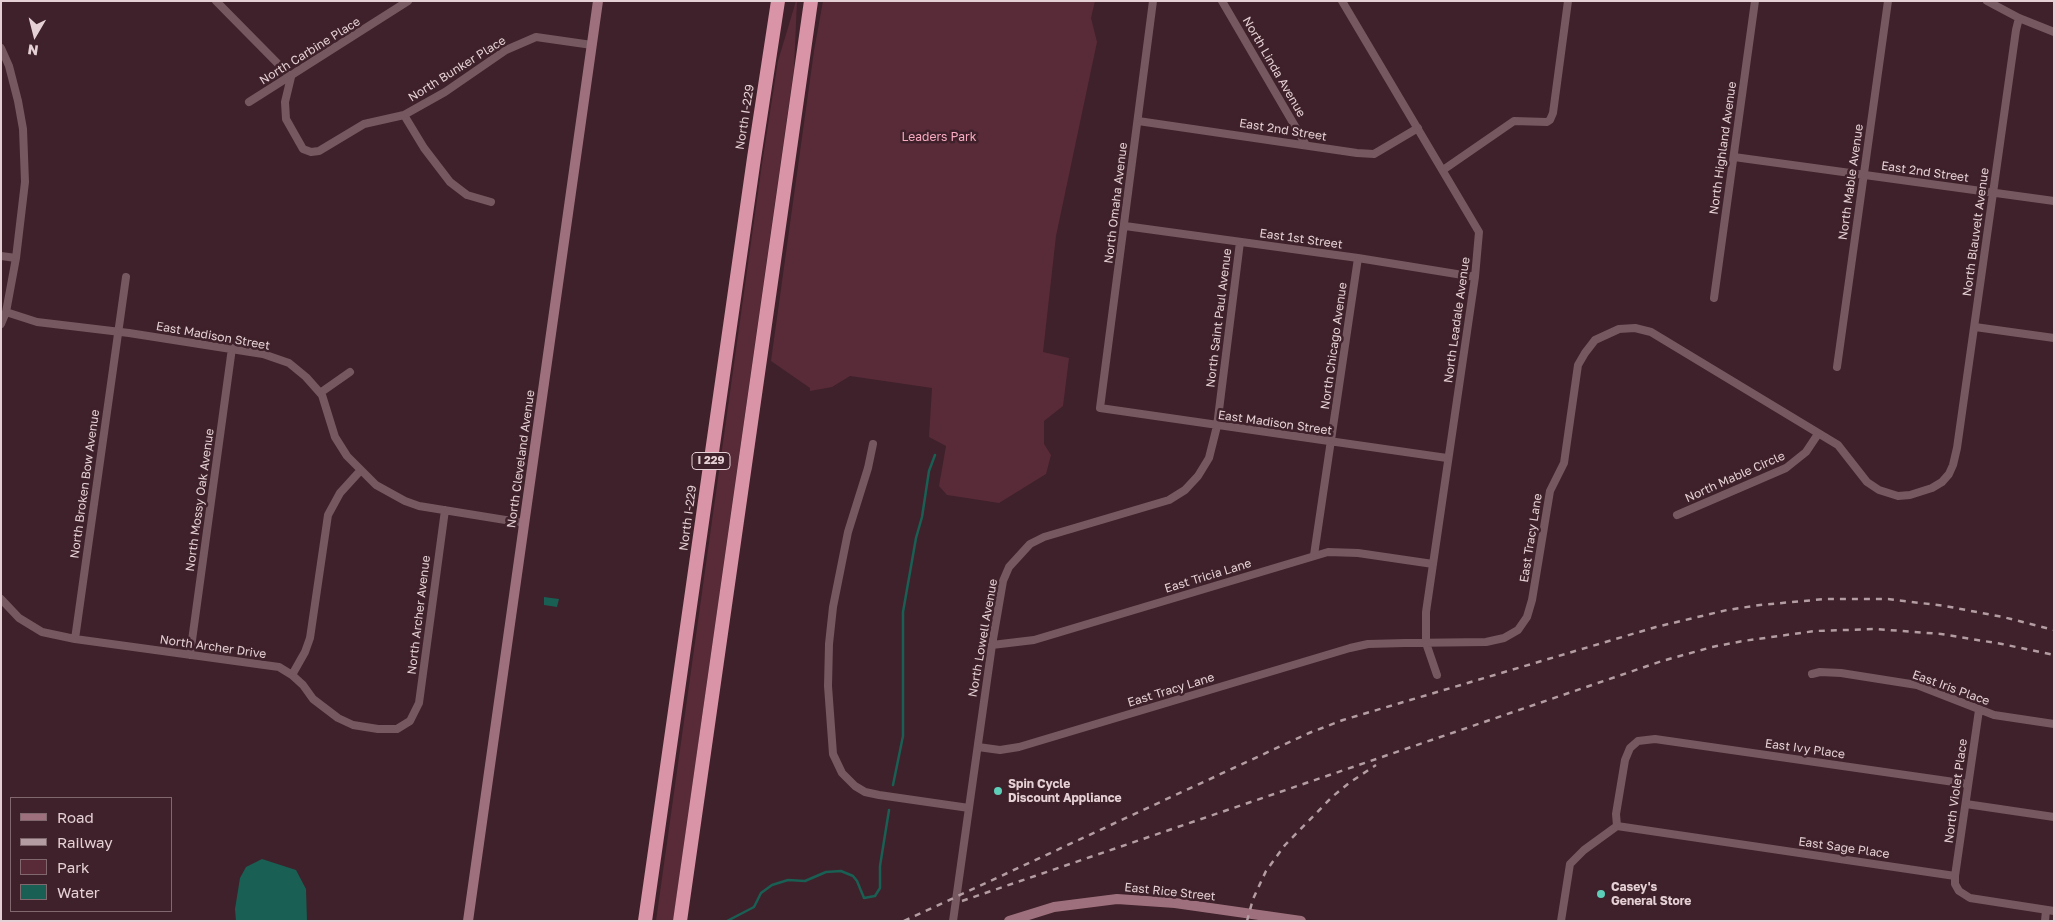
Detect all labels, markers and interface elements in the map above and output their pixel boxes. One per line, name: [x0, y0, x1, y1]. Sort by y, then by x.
north arrow: [10, 10, 60, 60]
street label: North Carbine Place: [257, 14, 363, 88]
street label: North Linda Avenue: [1239, 14, 1309, 120]
street label: North Bunker Place: [406, 33, 508, 105]
text: N: [26, 41, 39, 60]
street label: North Highland Avenue: [1707, 81, 1739, 215]
street label: North I-229: [733, 83, 757, 151]
street label: East 2nd Street: [1238, 116, 1328, 144]
street label: North Mable Avenue: [1836, 123, 1866, 241]
park label: Leaders Park: [902, 130, 976, 144]
street label: North Omaha Avenue: [1101, 141, 1131, 265]
street label: East 2nd Street: [1880, 159, 1970, 185]
street label: North Blauvelt Avenue: [1960, 167, 1992, 297]
street label: East 1st Street: [1259, 226, 1343, 252]
street label: North Saint Paul Avenue: [1203, 248, 1235, 388]
street label: North Leadale Avenue: [1441, 256, 1473, 384]
street label: North Chicago Avenue: [1318, 281, 1350, 411]
street label: East Madison Street: [155, 319, 271, 353]
street label: North Cleveland Avenue: [504, 389, 538, 529]
street label: East Madison Street: [1217, 408, 1333, 438]
street label: North Broken Bow Avenue: [67, 409, 103, 559]
street label: North Mossy Oak Avenue: [183, 428, 217, 572]
street label: North Mable Circle: [1683, 449, 1787, 505]
road number: I 229: [692, 452, 730, 470]
street label: North I-229: [676, 484, 700, 552]
street label: East Tracy Lane: [1517, 492, 1545, 584]
street label: North Archer Avenue: [405, 555, 433, 675]
street label: East Tricia Lane: [1163, 556, 1253, 596]
street label: North Lowell Avenue: [966, 578, 1000, 698]
street label: North Archer Drive: [159, 632, 267, 662]
street label: East Iris Place: [1910, 667, 1992, 709]
street label: East Tracy Lane: [1126, 670, 1216, 710]
street label: East Ivy Place: [1764, 736, 1846, 762]
street label: North Violet Place: [1942, 738, 1970, 844]
place label: Spin Cycle Discount Appliance: [1008, 777, 1122, 805]
marker: Spin Cycle Discount Appliance: [992, 785, 1004, 797]
legend: [10, 797, 172, 912]
text: Road: [57, 808, 94, 826]
text: Railway: [57, 833, 113, 851]
street label: East Sage Place: [1797, 834, 1891, 862]
text: Park: [57, 858, 89, 876]
street label: East Rice Street: [1124, 880, 1216, 904]
place label: Casey's General Store: [1611, 880, 1691, 908]
text: Water: [57, 883, 100, 901]
marker: Casey's General Store: [1595, 888, 1607, 900]

